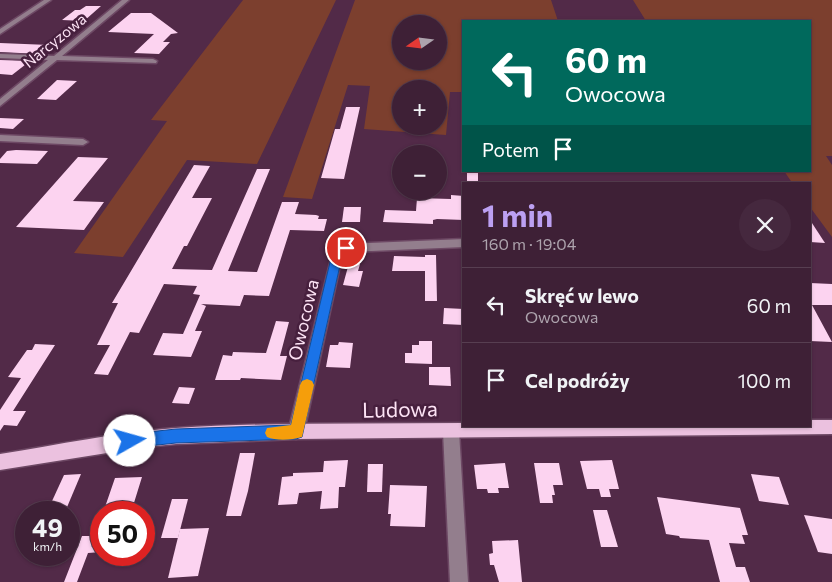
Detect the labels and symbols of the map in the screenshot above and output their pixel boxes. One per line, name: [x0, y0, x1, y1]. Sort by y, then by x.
street label: Narcyzowa: [19, 9, 90, 71]
north arrow: [392, 15, 448, 70]
pin: [325, 227, 367, 269]
street label: Owocowa: [283, 277, 323, 362]
street label: Ludowa: [362, 395, 438, 422]
position arrow: [103, 414, 155, 466]
speed limit sign: 50: [90, 501, 155, 566]

